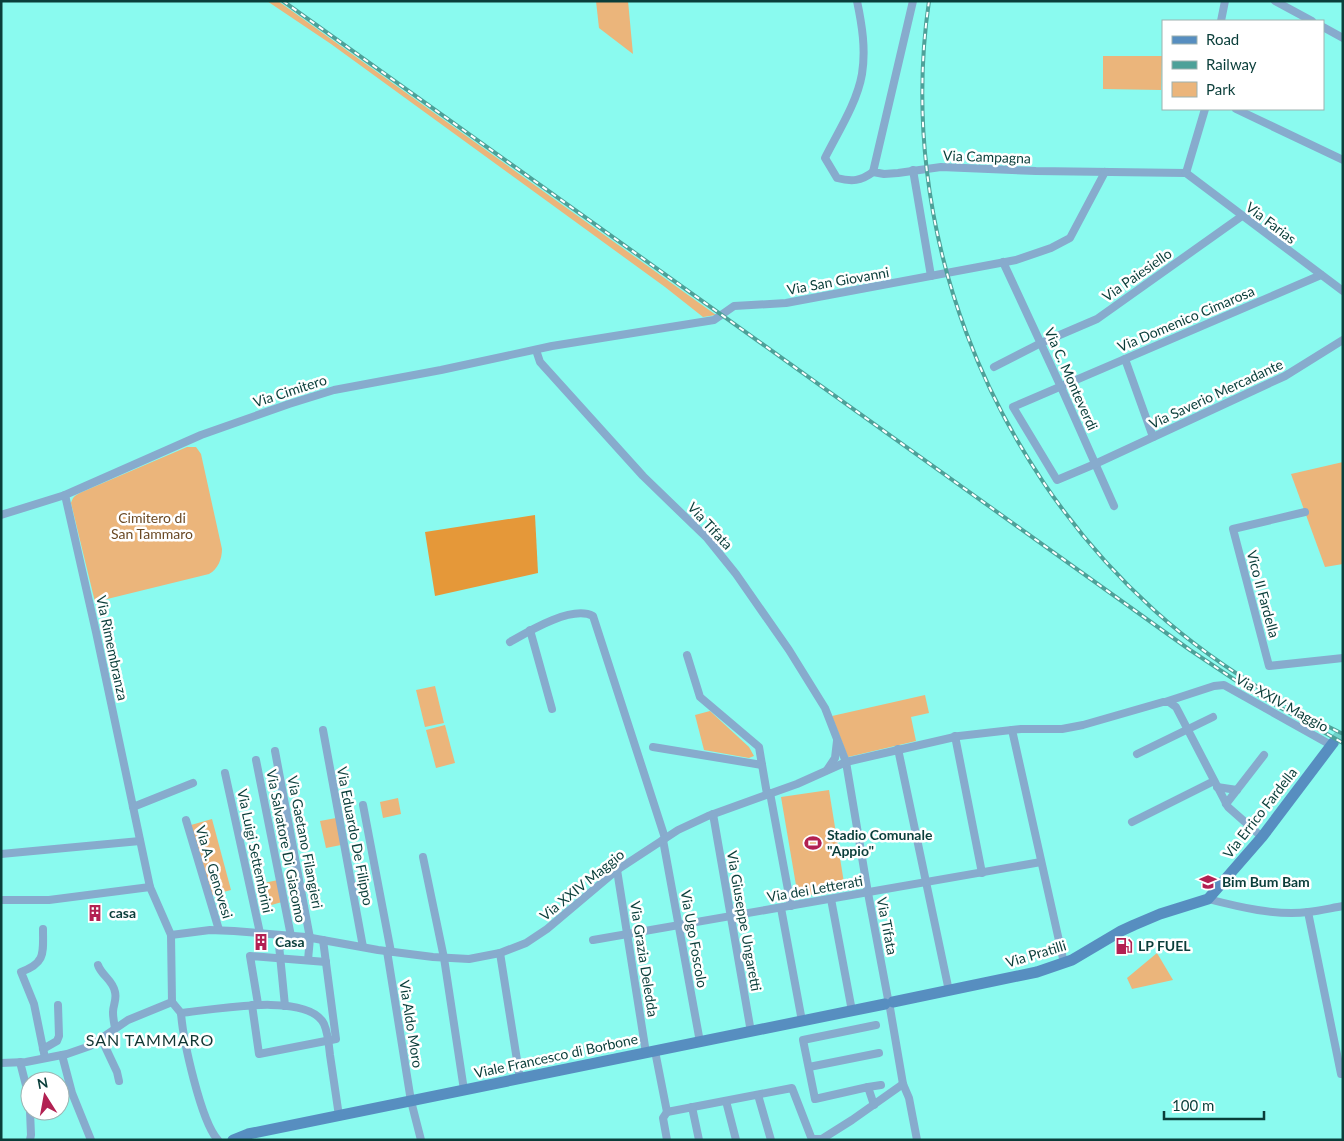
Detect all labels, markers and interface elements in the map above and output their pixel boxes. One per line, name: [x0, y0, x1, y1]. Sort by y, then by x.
legend: [1162, 20, 1324, 110]
text: Road: [1206, 30, 1239, 48]
text: Railway: [1206, 55, 1257, 73]
text: Park: [1206, 80, 1236, 98]
street label: Via Campagna: [943, 146, 1031, 167]
street label: Via Farias: [1243, 198, 1300, 247]
street label: Via Paiesiello: [1099, 244, 1175, 305]
street label: Via San Giovanni: [785, 263, 890, 298]
street label: Via Domenico Cimarosa: [1115, 282, 1257, 355]
street label: Via C. Monteverdi: [1041, 325, 1102, 433]
street label: Via Saverio Mercadante: [1146, 355, 1285, 432]
street label: Via Cimitero: [251, 371, 329, 410]
street label: Via Tifata: [684, 499, 736, 553]
park label: Cimitero di San Tammaro: [111, 509, 193, 542]
street label: Vico II Fardella: [1244, 548, 1283, 639]
street label: Via Rimembranza: [93, 594, 132, 702]
street label: Via XXIV Maggio: [1233, 670, 1332, 735]
street label: Via Errico Fardella: [1219, 764, 1300, 861]
street label: Via Eduardo De Filippo: [334, 765, 377, 907]
street label: Via Salvatore Di Giacomo: [263, 768, 310, 924]
street label: Via Gaetano Filangieri: [284, 774, 327, 910]
street label: Via Luigi Settembrini: [234, 787, 277, 914]
street label: Via A. Genovesi: [192, 823, 237, 920]
place label: Stadio Comunale "Appio": [827, 826, 933, 859]
sports icon: Stadio Comunale "Appio": [803, 833, 823, 853]
street label: Via XXIV Maggio: [536, 845, 627, 924]
street label: Via Giuseppe Ungaretti: [724, 849, 765, 992]
street label: Via dei Letterati: [766, 872, 864, 905]
school or university icon: Bim Bum Bam: [1198, 872, 1218, 892]
place label: Bim Bum Bam: [1222, 873, 1310, 890]
street label: Via Ugo Foscolo: [678, 889, 711, 989]
street label: Via Tifata: [874, 896, 901, 956]
street label: Via Grazia Deledda: [627, 900, 662, 1018]
building icon: casa: [85, 903, 105, 923]
place label: casa: [109, 904, 136, 921]
building icon: Casa: [251, 932, 271, 952]
place label: Casa: [275, 933, 305, 950]
street label: Via Pratilli: [1004, 936, 1068, 971]
fuel station icon: LP FUEL: [1114, 936, 1134, 956]
place label: LP FUEL: [1138, 937, 1191, 954]
street label: Via Aldo Moro: [396, 979, 427, 1069]
district label: SAN TAMMARO: [86, 1030, 214, 1049]
street label: Viale Francesco di Borbone: [472, 1030, 639, 1081]
north arrow: [20, 1071, 70, 1121]
text: N: [36, 1073, 49, 1092]
scale bar: [1164, 1088, 1264, 1120]
text: 100 m: [1172, 1096, 1214, 1114]

